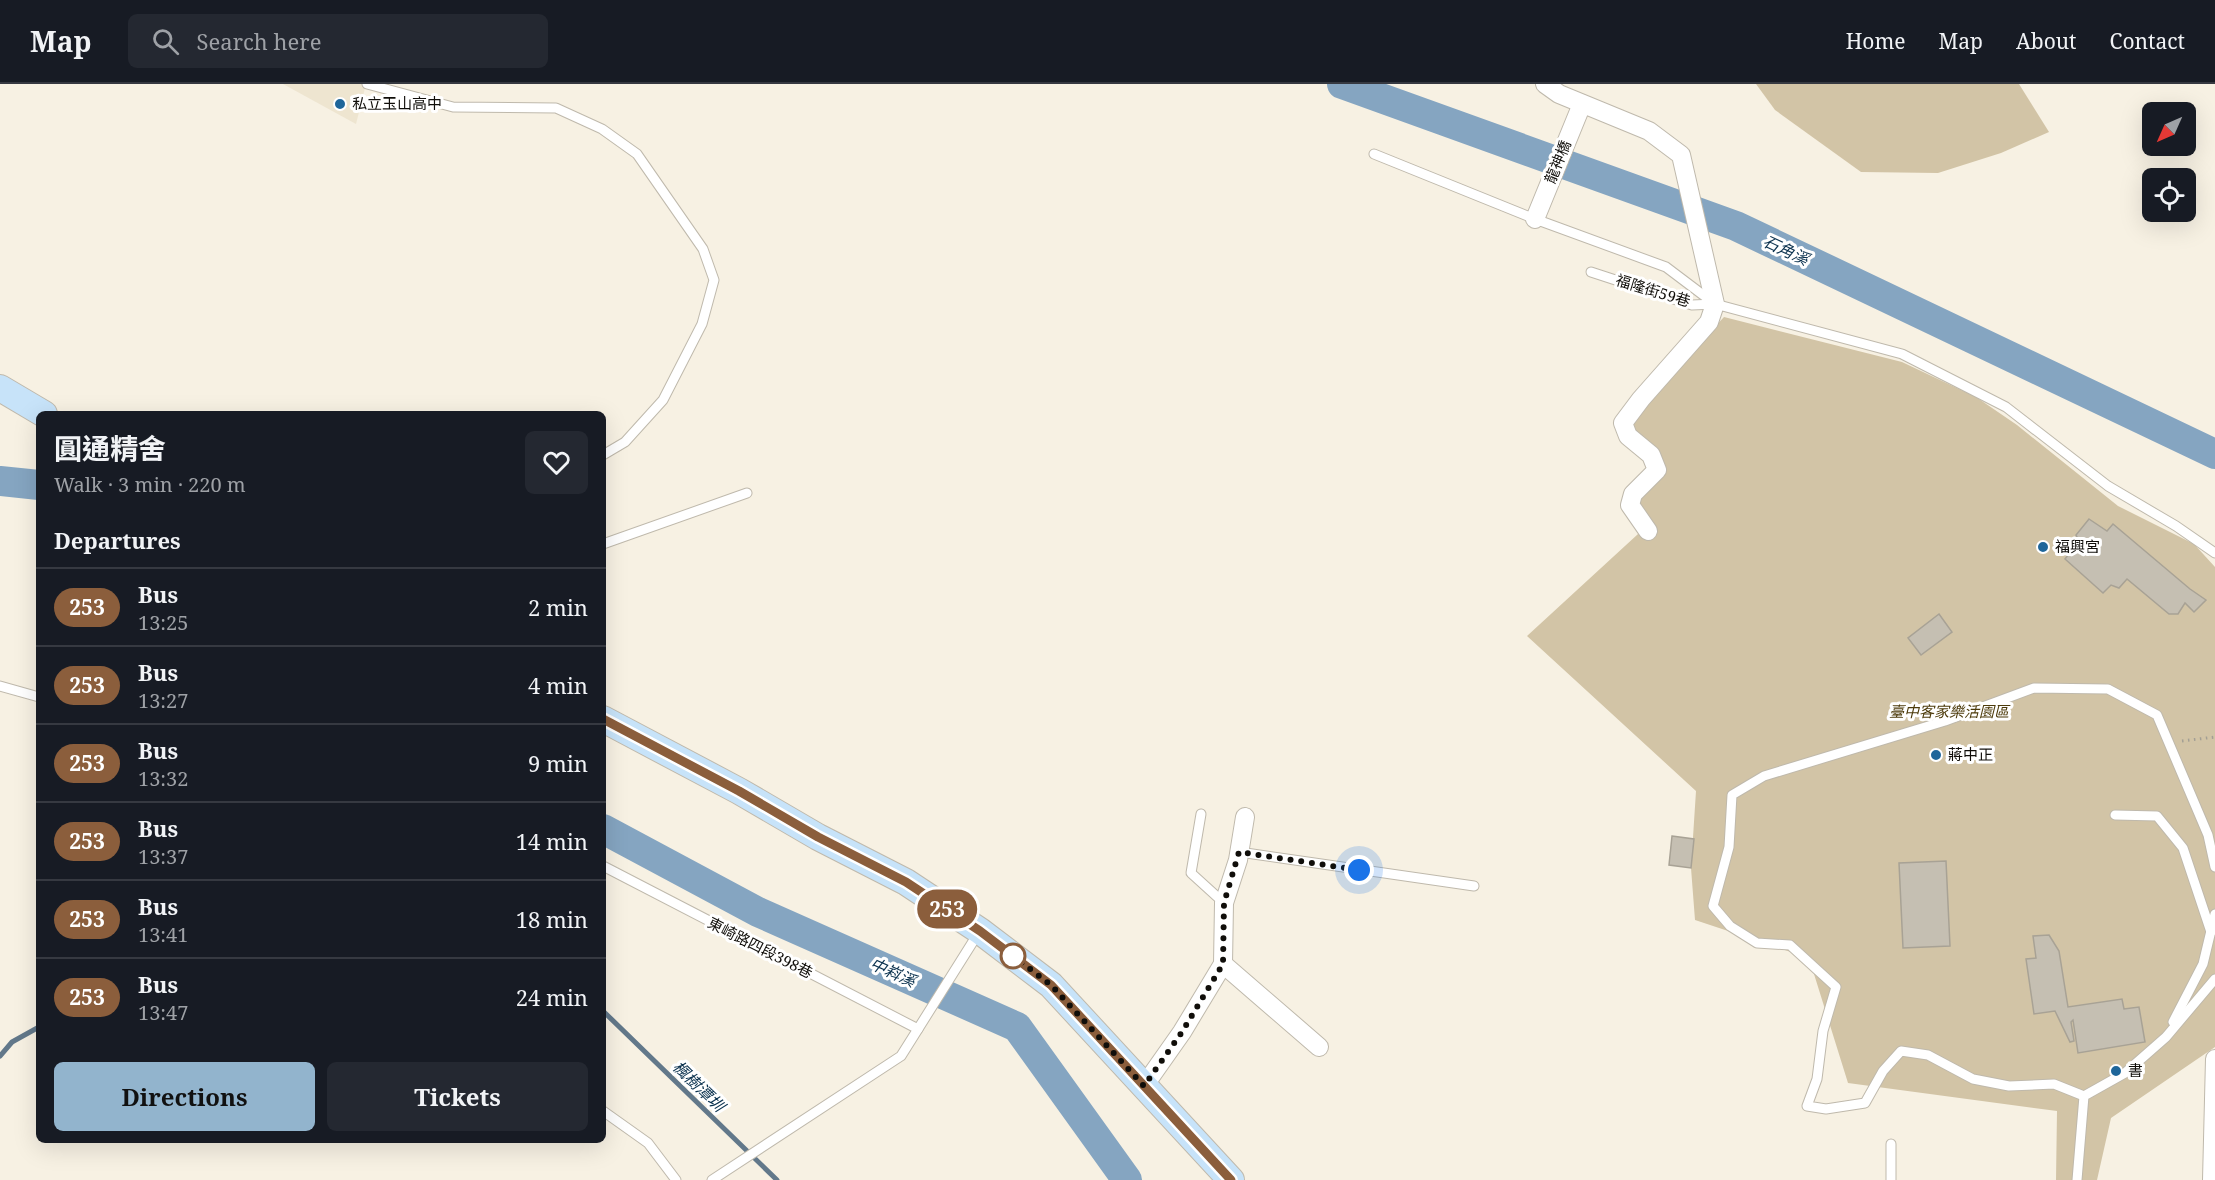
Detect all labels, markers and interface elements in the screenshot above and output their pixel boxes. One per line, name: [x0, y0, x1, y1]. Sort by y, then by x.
search box: [128, 14, 548, 68]
text: Map: [30, 22, 92, 60]
icon: search: [149, 25, 182, 58]
text: Search here: [197, 26, 321, 56]
text: Home: [1846, 27, 1906, 55]
text: Map: [1939, 27, 1983, 55]
text: About: [2016, 27, 2077, 55]
text: Contact: [2110, 27, 2185, 55]
place label: 私立玉山高中: [352, 93, 442, 113]
marker: 私立玉山高中: [333, 97, 347, 111]
north arrow: [2142, 102, 2196, 156]
map controls: [2142, 102, 2196, 222]
street label: 龍神橋: [1539, 137, 1575, 186]
button: locate: [2142, 168, 2196, 222]
water label: 石角溪: [1760, 230, 1814, 271]
street label: 福隆街59巷: [1614, 269, 1693, 311]
text: 圓通精舍: [54, 429, 166, 467]
button: heart: [525, 431, 588, 494]
text: Walk · 3 min · 220 m: [54, 471, 246, 498]
text: Departures: [54, 525, 181, 555]
place label: 福興宮: [2055, 536, 2100, 556]
marker: 福興宮: [2036, 540, 2050, 554]
text: Bus: [138, 579, 178, 609]
text: 2 min: [528, 592, 588, 622]
text: 253: [69, 593, 105, 621]
text: 13:25: [138, 609, 188, 636]
text: Bus: [138, 657, 178, 687]
text: 4 min: [528, 670, 588, 700]
text: 253: [69, 671, 105, 699]
text: 13:27: [138, 687, 188, 714]
park label: 臺中客家樂活園區: [1889, 701, 2011, 721]
text: Bus: [138, 735, 178, 765]
place label: 蔣中正: [1948, 744, 1993, 764]
text: 9 min: [528, 748, 588, 778]
marker: 蔣中正: [1929, 748, 1943, 762]
text: 253: [69, 749, 105, 777]
text: 13:32: [138, 765, 188, 792]
text: Bus: [138, 813, 178, 843]
text: 14 min: [516, 826, 588, 856]
text: 253: [69, 827, 105, 855]
text: 13:37: [138, 843, 188, 870]
your location: [1344, 855, 1374, 885]
line badge: 253: [912, 890, 982, 928]
text: Bus: [138, 891, 178, 921]
text: 253: [929, 895, 965, 923]
text: 18 min: [516, 904, 588, 934]
text: 253: [69, 905, 105, 933]
street label: 東崎路四段398巷: [705, 912, 816, 982]
text: 13:41: [138, 921, 188, 948]
unlabelled marker: [1000, 943, 1026, 969]
water label: 中嵙溪: [867, 952, 921, 993]
text: Bus: [138, 969, 178, 999]
text: 24 min: [516, 982, 588, 1012]
text: 253: [69, 983, 105, 1011]
text: 13:47: [138, 999, 188, 1026]
water label: 楓樹潭圳: [668, 1056, 731, 1118]
place label: 書: [2128, 1060, 2143, 1080]
button: Directions: [54, 1062, 315, 1131]
button: Tickets: [327, 1062, 588, 1131]
marker: 書: [2109, 1064, 2123, 1078]

